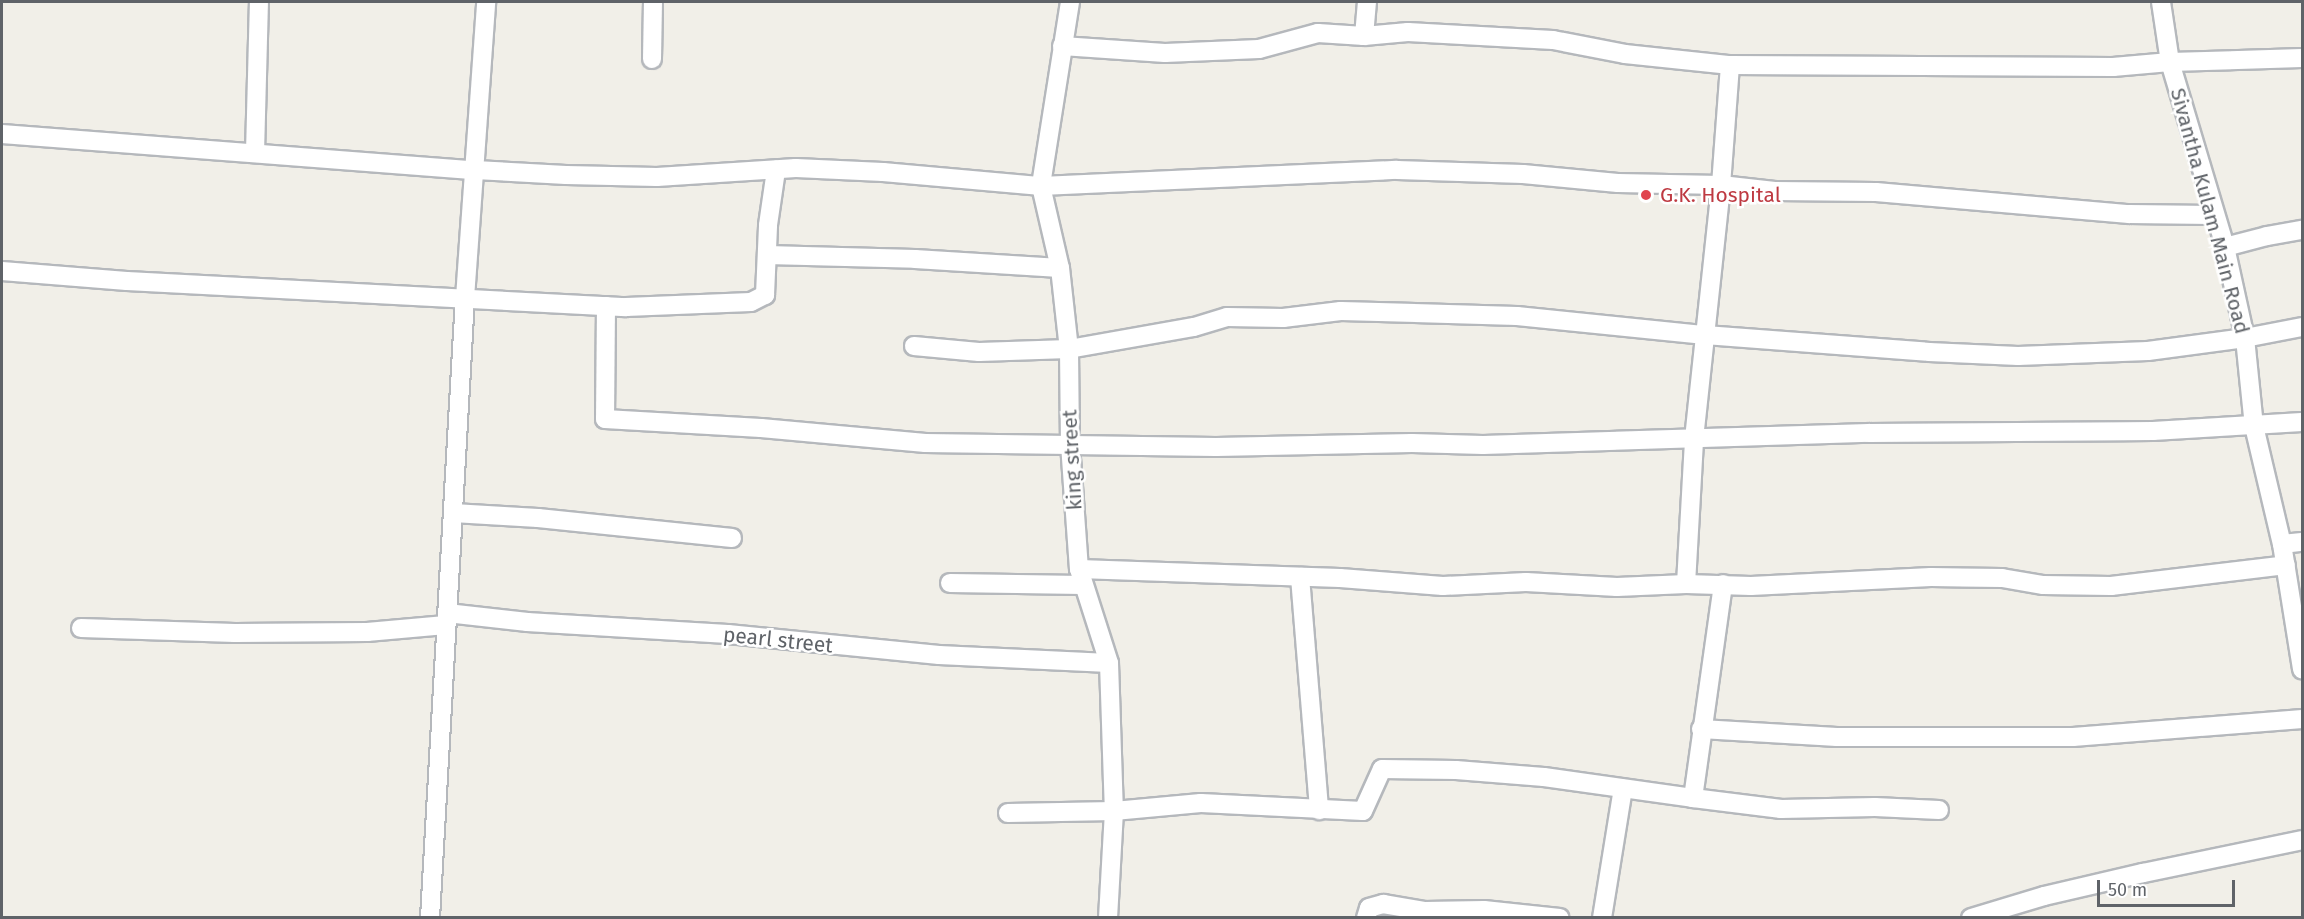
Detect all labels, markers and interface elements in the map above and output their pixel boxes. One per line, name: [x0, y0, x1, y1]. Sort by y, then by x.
street label: Sivantha Kulam Main Road: [2165, 85, 2255, 337]
place label: G.K. Hospital: [1660, 182, 1781, 208]
marker: G.K. Hospital: [1637, 186, 1655, 204]
street label: king street: [1057, 409, 1087, 511]
street label: pearl street: [722, 622, 834, 658]
scale bar: [2100, 868, 2238, 906]
text: 50 m: [2108, 879, 2147, 901]

